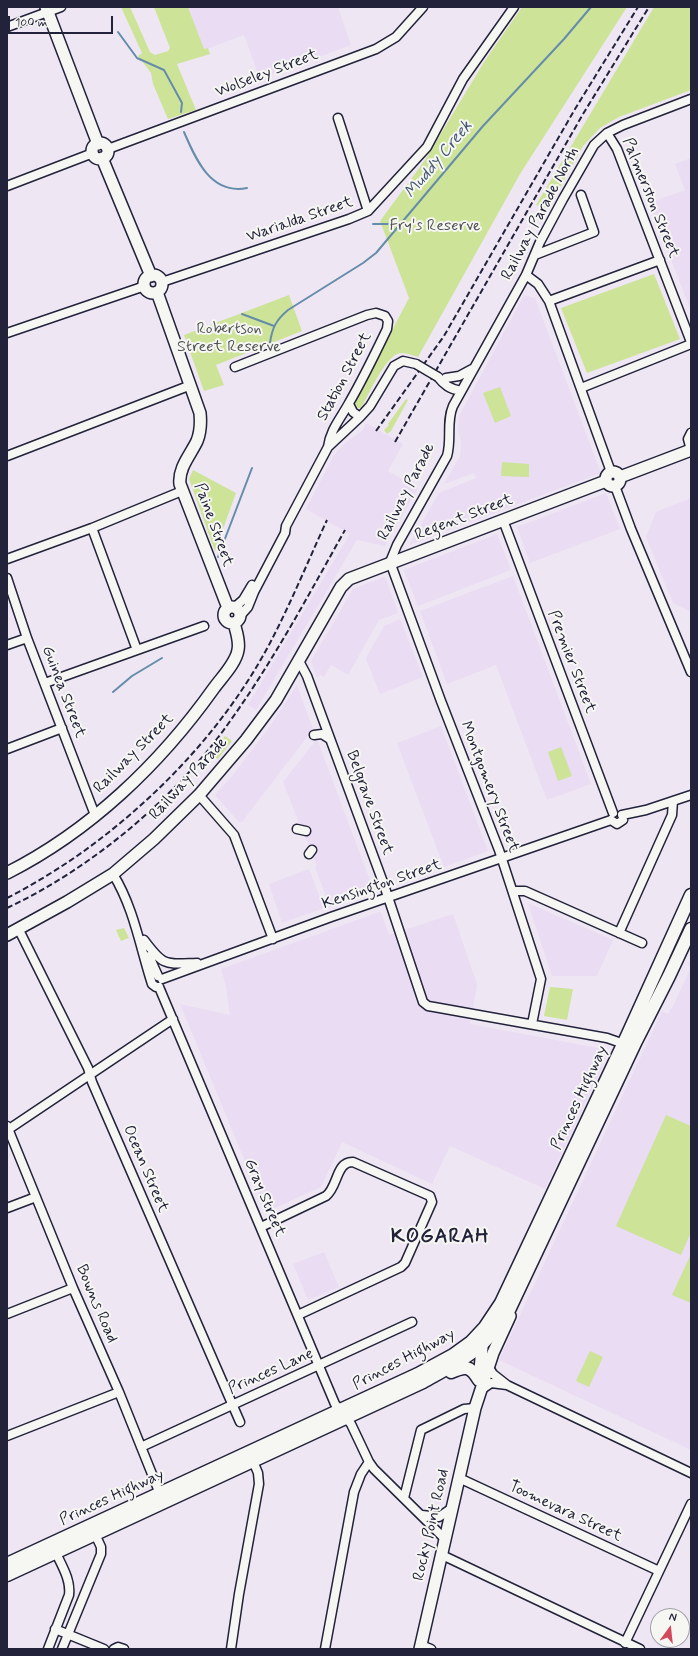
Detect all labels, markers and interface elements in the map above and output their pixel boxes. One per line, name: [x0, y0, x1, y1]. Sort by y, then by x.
scale bar: [10, 8, 115, 34]
text: 100 m: [15, 15, 47, 31]
street label: Wolseley Street: [213, 46, 321, 102]
water label: Muddy Creek: [401, 117, 477, 203]
street label: Palmerston Street: [617, 135, 683, 261]
street label: Railway Parade North: [498, 144, 584, 284]
street label: Warialda Street: [244, 193, 356, 247]
park label: Fry's Reserve: [389, 217, 481, 237]
park label: Robertson Street Reserve: [177, 320, 281, 358]
street label: Station Street: [314, 329, 376, 425]
street label: Railway Parade: [374, 440, 440, 544]
street label: Paine Street: [189, 481, 237, 569]
street label: Regent Street: [412, 490, 516, 546]
street label: Premier Street: [543, 608, 599, 716]
street label: Guinea Street: [37, 643, 89, 741]
street label: Railway Street: [90, 710, 178, 798]
street label: Montgomery Street: [455, 719, 523, 855]
street label: Railway Parade: [146, 734, 232, 824]
street label: Belgrave Street: [341, 748, 397, 858]
street label: Kensington Street: [320, 856, 444, 914]
street label: Princes Highway: [547, 1043, 613, 1153]
street label: Ocean Street: [118, 1122, 172, 1216]
street label: Gray Street: [239, 1156, 289, 1240]
district label: KOGARAH: [390, 1226, 490, 1250]
street label: Bowns Road: [71, 1262, 121, 1346]
street label: Princes Highway: [350, 1325, 458, 1395]
street label: Princes Lane: [225, 1345, 317, 1399]
street label: Princes Highway: [57, 1465, 167, 1531]
street label: Rocky Point Road: [410, 1467, 454, 1583]
street label: Toomevara Street: [505, 1477, 625, 1547]
north arrow: [650, 1608, 690, 1648]
text: N: [667, 1610, 678, 1625]

